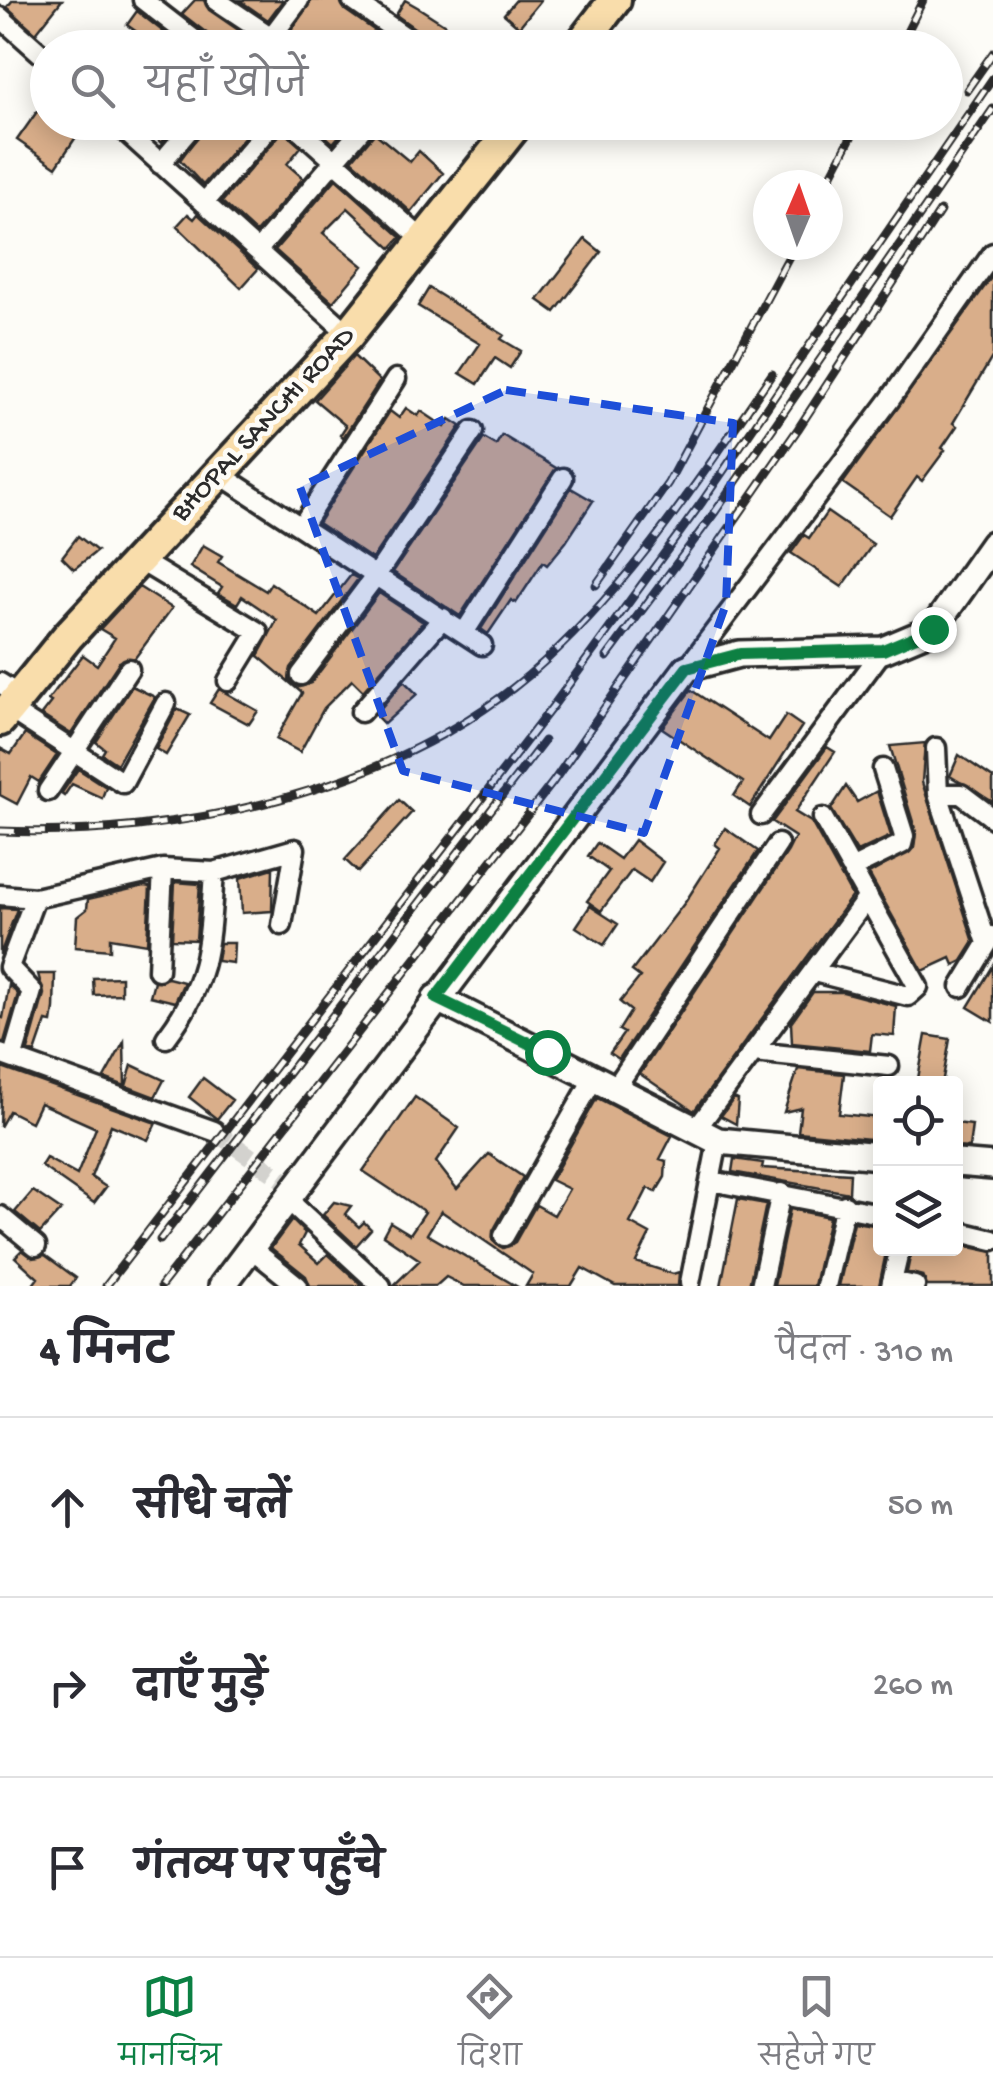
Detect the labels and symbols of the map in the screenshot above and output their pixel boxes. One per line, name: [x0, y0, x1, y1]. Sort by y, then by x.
north arrow: [753, 170, 843, 260]
street label: BHOPAL SANCHI ROAD: [164, 320, 363, 530]
route end: [911, 607, 957, 653]
route start: [525, 1030, 571, 1076]

